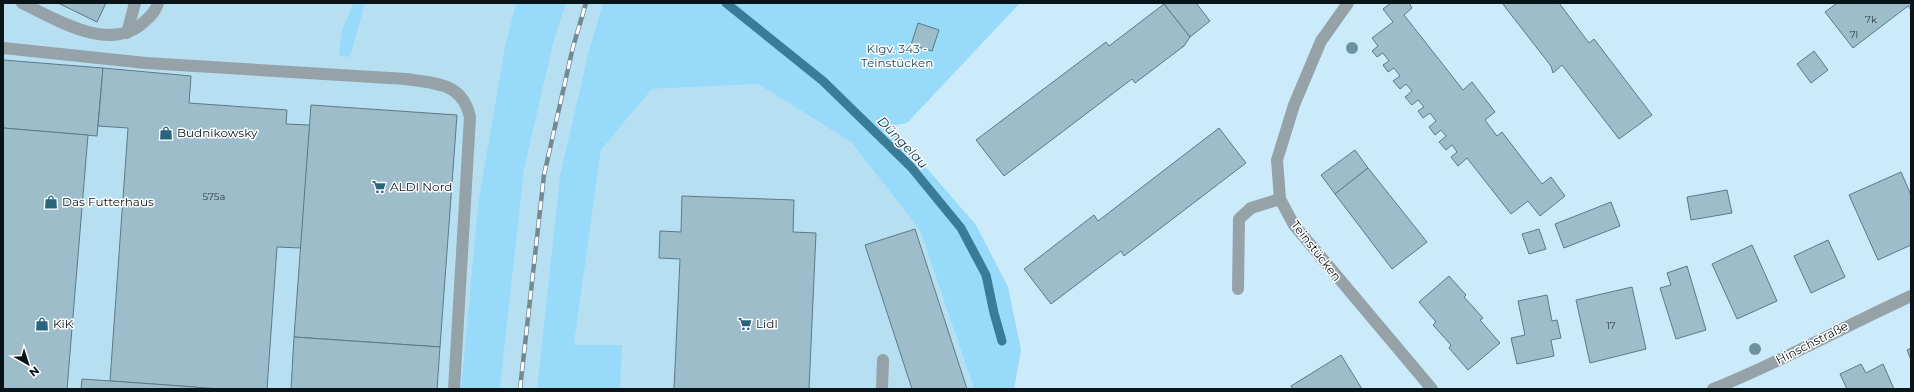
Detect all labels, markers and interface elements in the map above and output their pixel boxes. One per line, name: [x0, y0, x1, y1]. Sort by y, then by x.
house number: 7k: [1865, 13, 1877, 26]
house number: 7l: [1850, 28, 1858, 41]
park label: Klgv. 343 - Teinstücken: [861, 41, 933, 70]
water label: Düngelau: [874, 113, 932, 172]
shop icon: Budnikowsky: [158, 125, 174, 141]
place label: Budnikowsky: [177, 125, 258, 140]
supermarket icon: ALDI Nord: [371, 179, 387, 195]
place label: ALDI Nord: [390, 179, 452, 194]
house number: 575a: [203, 190, 225, 203]
shop icon: Das Futterhaus: [43, 194, 59, 210]
place label: Das Futterhaus: [62, 194, 154, 209]
street label: Teinstücken: [1288, 217, 1345, 284]
shop icon: KiK: [34, 316, 50, 332]
place label: KiK: [53, 316, 74, 331]
supermarket icon: Lidl: [737, 316, 753, 332]
place label: Lidl: [756, 316, 778, 331]
street label: Hinschstraße: [1773, 318, 1850, 367]
house number: 17: [1606, 319, 1616, 332]
north arrow: [8, 344, 48, 384]
text: N: [26, 364, 42, 380]

